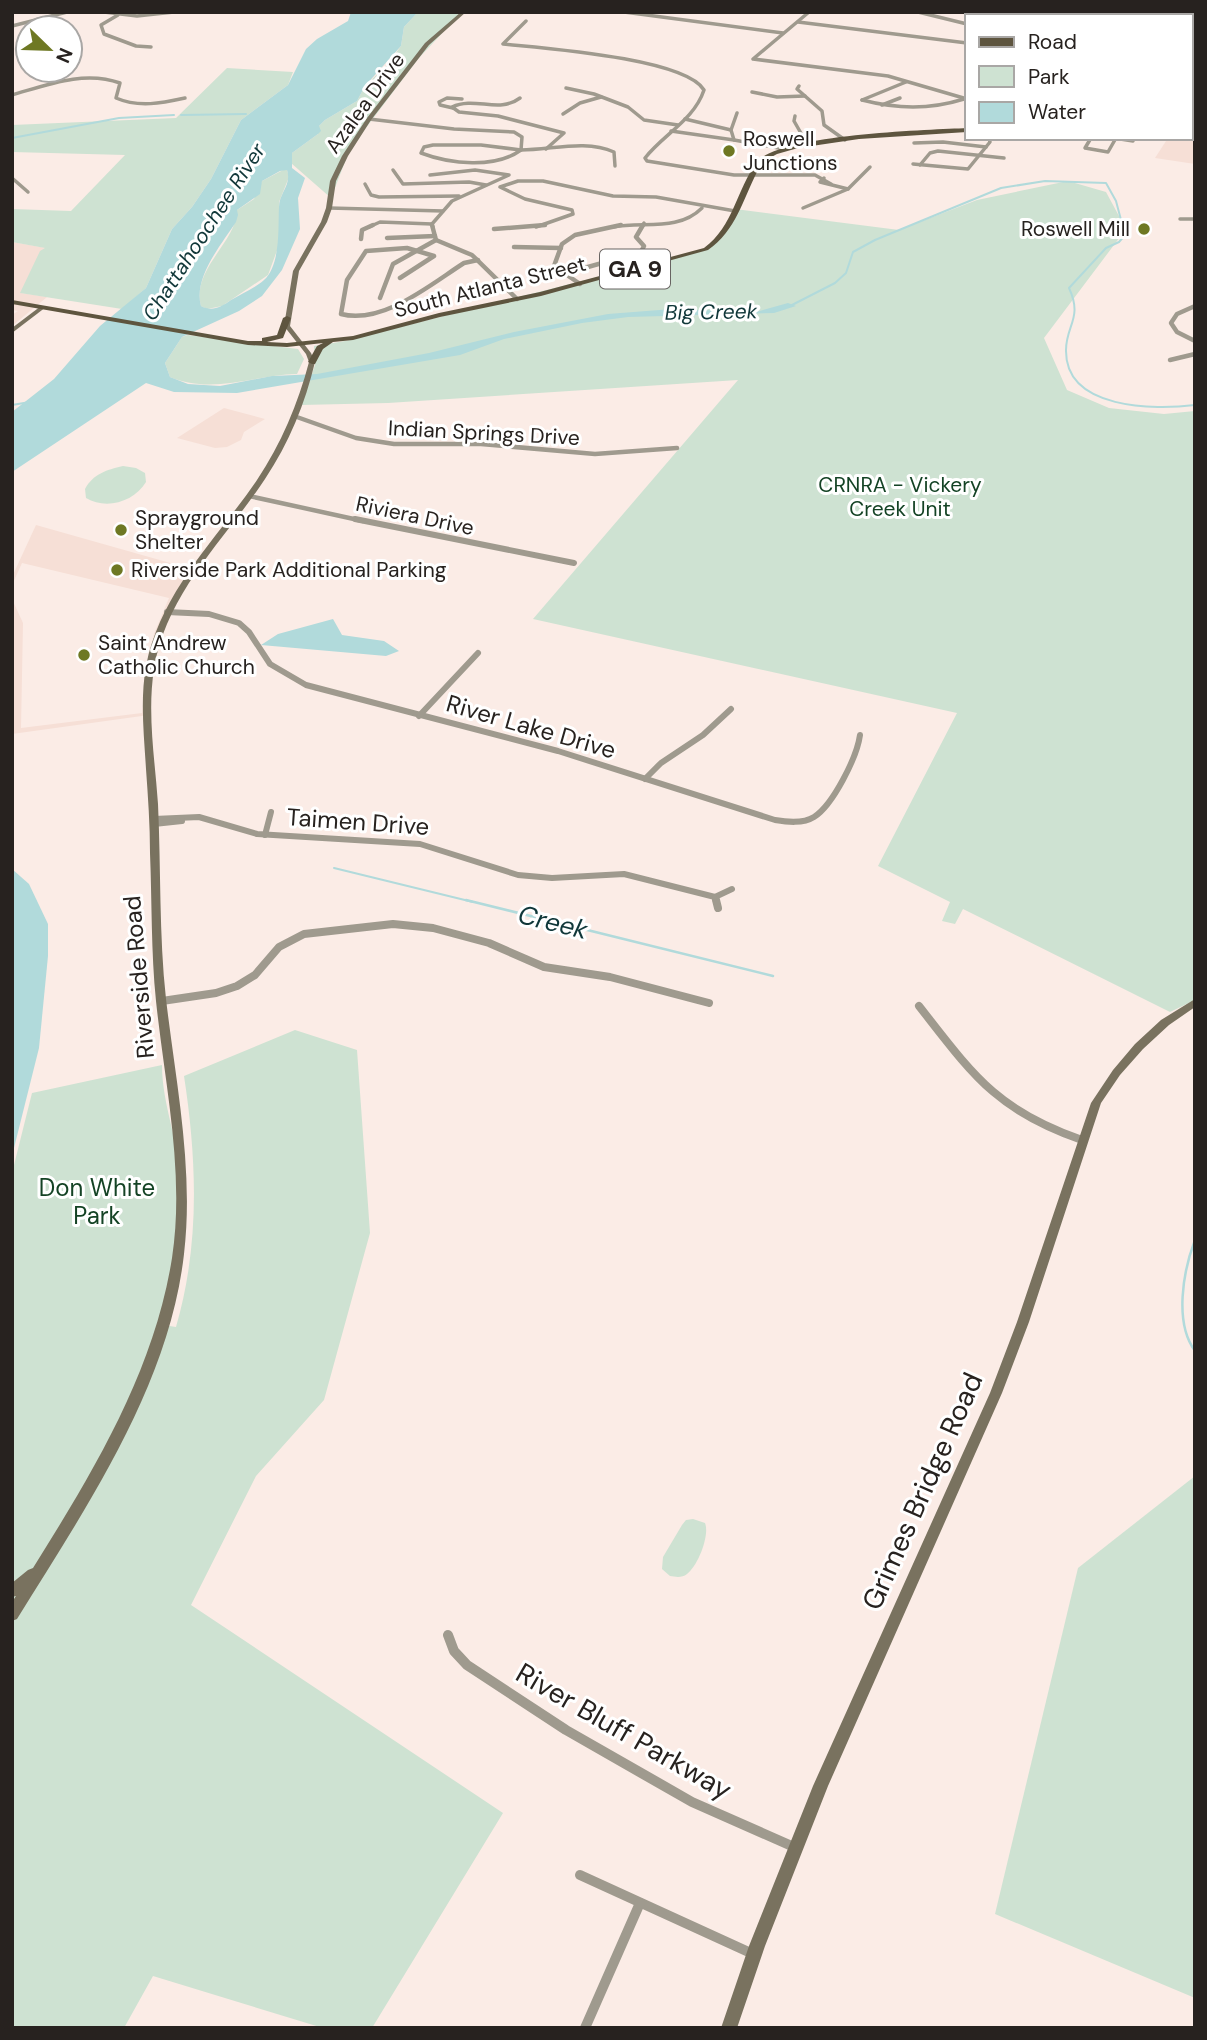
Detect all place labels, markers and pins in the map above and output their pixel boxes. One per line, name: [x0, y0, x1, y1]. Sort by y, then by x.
place label: Roswell Junctions: [743, 125, 838, 177]
marker: Roswell Junctions: [721, 143, 737, 159]
place label: Roswell Mill: [1021, 215, 1130, 243]
marker: Roswell Mill: [1136, 221, 1152, 237]
place label: Sprayground Shelter: [135, 504, 259, 556]
marker: Sprayground Shelter: [113, 522, 129, 538]
place label: Riverside Park Additional Parking: [131, 556, 447, 584]
marker: Riverside Park Additional Parking: [109, 562, 125, 578]
place label: Saint Andrew Catholic Church: [98, 629, 255, 681]
marker: Saint Andrew Catholic Church: [76, 647, 92, 663]

